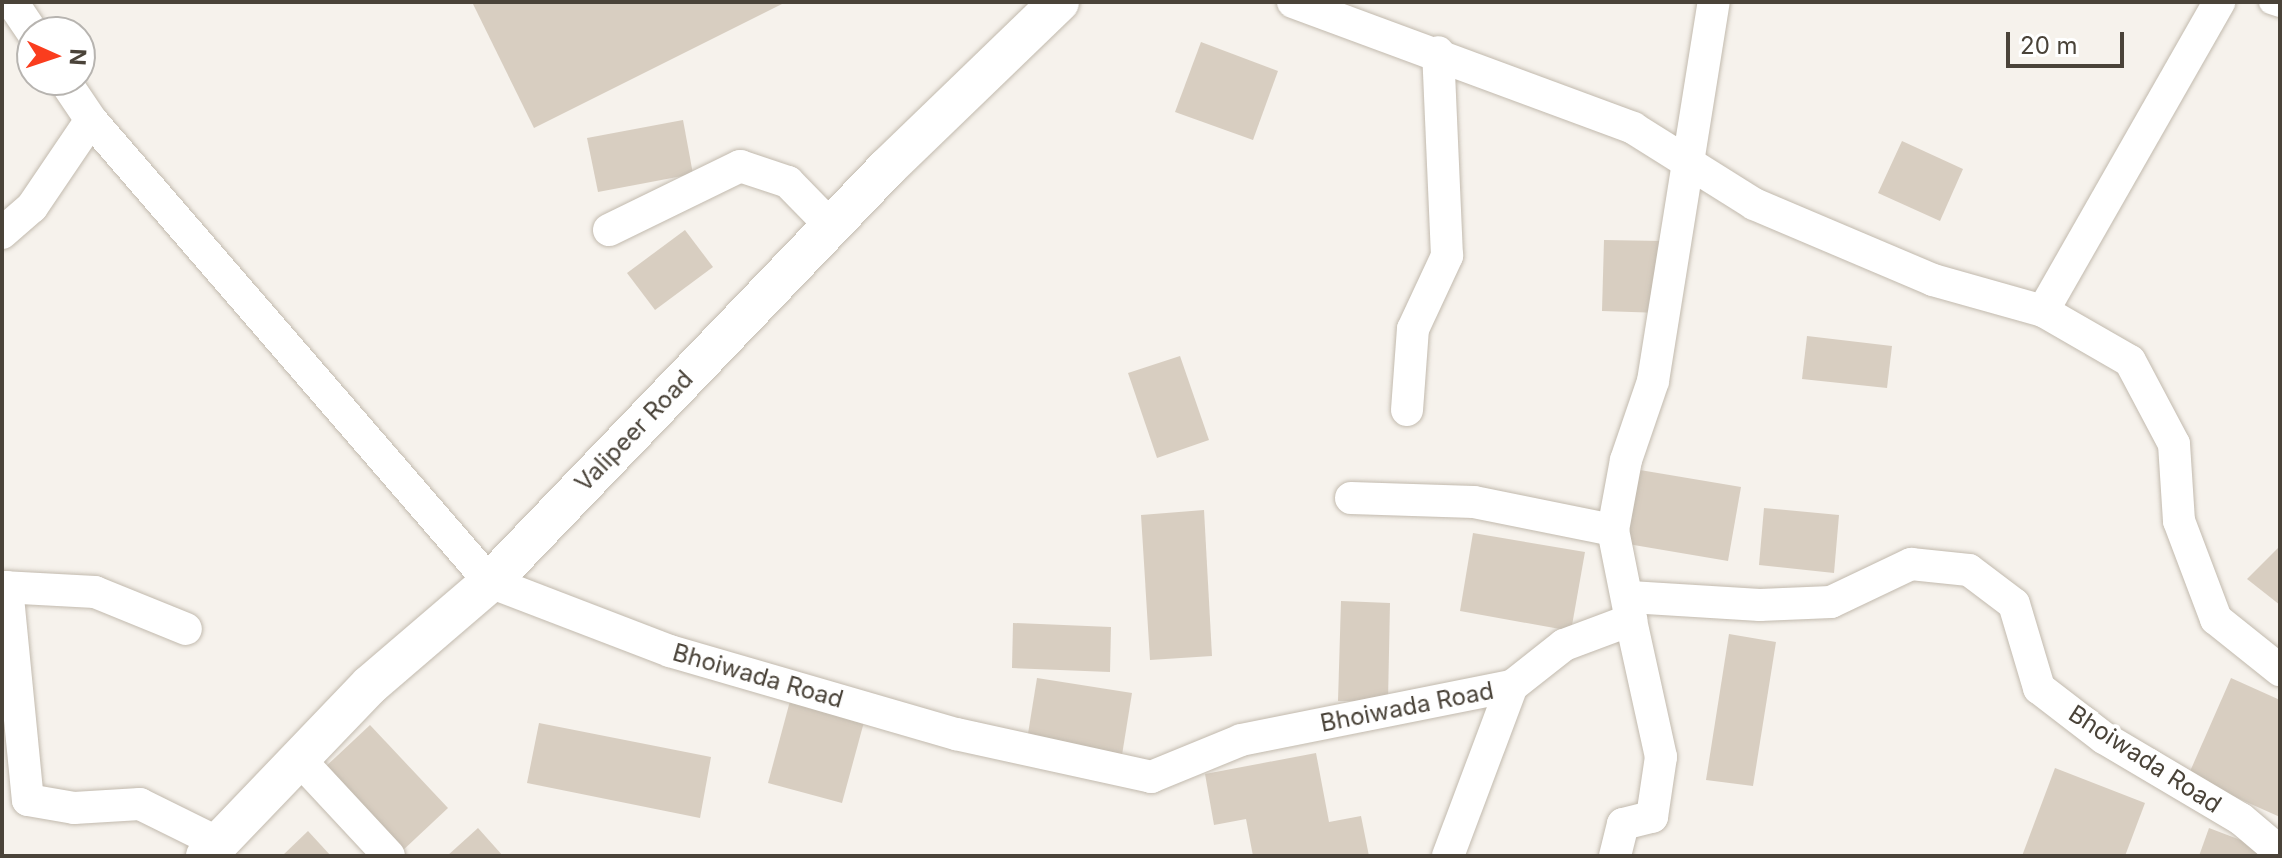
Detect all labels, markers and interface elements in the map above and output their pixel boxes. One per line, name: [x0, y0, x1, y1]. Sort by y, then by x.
north arrow: [16, 16, 96, 96]
scale bar: [2010, 16, 2128, 66]
text: 20 m: [2020, 31, 2078, 60]
text: N: [65, 48, 91, 66]
street label: Valipeer Road: [569, 365, 699, 497]
street label: Bhoiwada Road: [669, 638, 847, 714]
street label: Bhoiwada Road: [1318, 676, 1496, 738]
street label: Bhoiwada Road: [2063, 699, 2227, 819]

